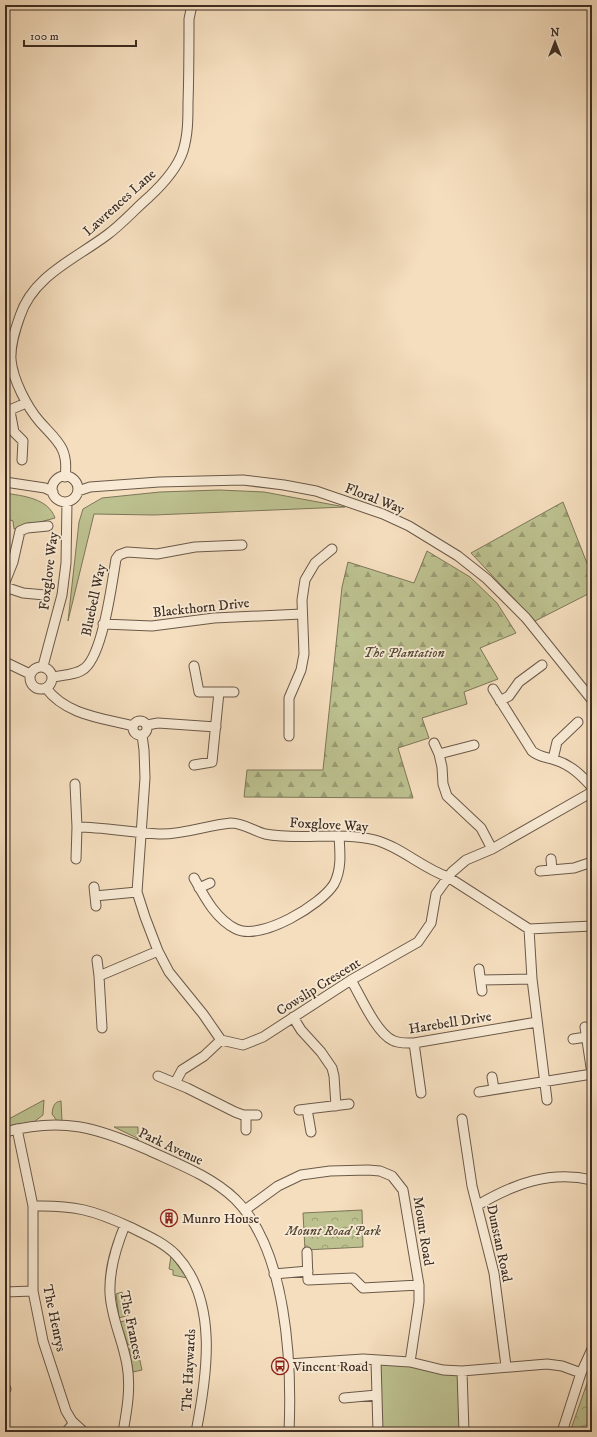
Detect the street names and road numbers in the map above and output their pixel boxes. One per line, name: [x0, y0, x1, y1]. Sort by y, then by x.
street label: Lawrences Lane: [80, 165, 160, 240]
street label: Floral Way: [342, 479, 407, 519]
street label: Foxglove Way: [35, 530, 63, 611]
street label: Bluebell Way: [78, 562, 111, 638]
street label: Blackthorn Drive: [152, 594, 251, 622]
street label: Foxglove Way: [289, 814, 369, 836]
street label: Cowslip Crescent: [273, 953, 364, 1020]
street label: Harebell Drive: [407, 1008, 493, 1038]
street label: Park Avenue: [135, 1124, 206, 1170]
street label: Mount Road: [409, 1195, 437, 1267]
street label: Dunstan Road: [482, 1203, 516, 1284]
street label: The Henrys: [38, 1283, 70, 1354]
street label: The Frances: [115, 1289, 147, 1361]
street label: The Haywards: [178, 1328, 200, 1412]

